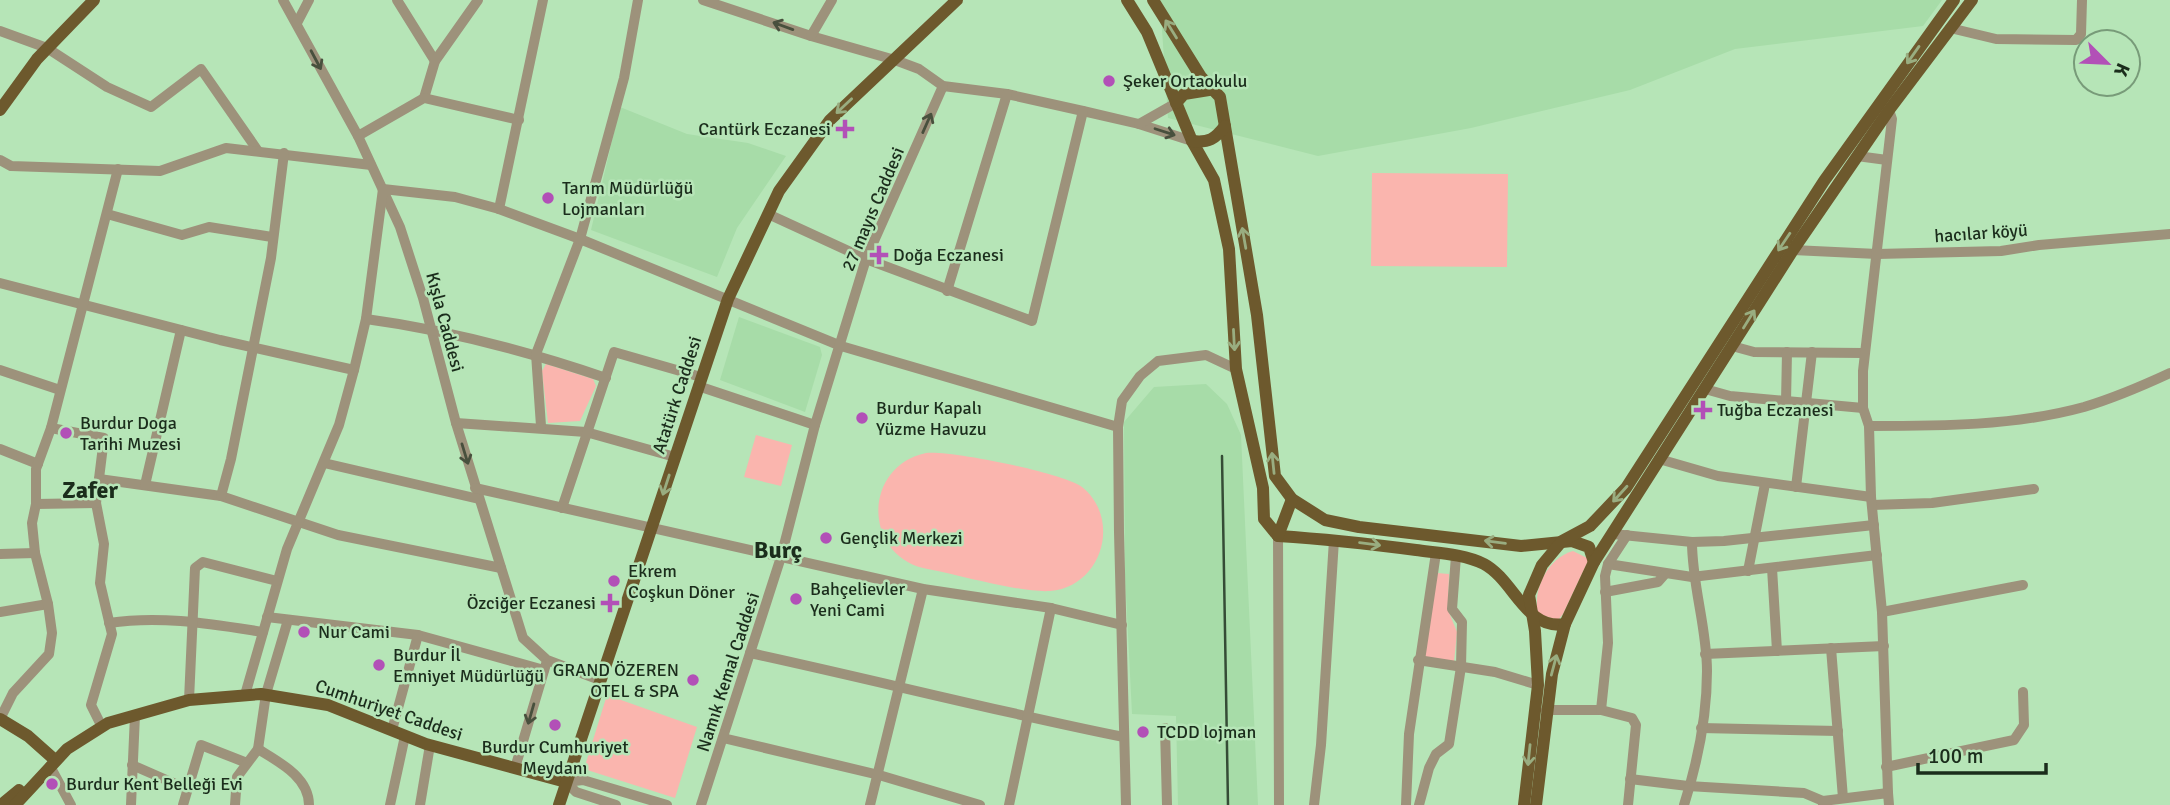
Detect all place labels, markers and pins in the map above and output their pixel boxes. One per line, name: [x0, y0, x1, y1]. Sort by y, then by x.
place label: Şeker Ortaokulu: [1123, 70, 1247, 92]
marker: Şeker Ortaokulu: [1101, 73, 1117, 89]
place label: Cantürk Eczanesi: [698, 118, 831, 140]
marker: Cantürk Eczanesi: [837, 121, 853, 137]
place label: Tarım Müdürlüğü Lojmanları: [562, 177, 693, 220]
marker: Tarım Müdürlüğü Lojmanları: [540, 190, 556, 206]
place label: Doğa Eczanesi: [893, 244, 1004, 266]
marker: Doğa Eczanesi: [871, 247, 887, 263]
place label: Burdur Kapalı Yüzme Havuzu: [876, 397, 987, 440]
place label: Tuğba Eczanesi: [1717, 399, 1834, 421]
marker: Tuğba Eczanesi: [1695, 402, 1711, 418]
marker: Burdur Kapalı Yüzme Havuzu: [854, 410, 870, 426]
place label: Burdur Doga Tarihi Muzesi: [80, 412, 181, 455]
marker: Burdur Doga Tarihi Muzesi: [58, 425, 74, 441]
place label: Gençlik Merkezi: [840, 527, 963, 549]
marker: Gençlik Merkezi: [818, 530, 834, 546]
place label: Ekrem Coşkun Döner: [628, 560, 735, 603]
marker: Ekrem Coşkun Döner: [606, 573, 622, 589]
place label: Bahçelievler Yeni Cami: [810, 578, 905, 621]
marker: Bahçelievler Yeni Cami: [788, 591, 804, 607]
place label: Özciğer Eczanesi: [467, 592, 596, 614]
marker: Özciğer Eczanesi: [602, 595, 618, 611]
place label: Nur Cami: [318, 621, 390, 643]
marker: Nur Cami: [296, 624, 312, 640]
place label: Burdur İl Emniyet Müdürlüğü: [393, 644, 544, 687]
marker: Burdur İl Emniyet Müdürlüğü: [371, 657, 387, 673]
place label: GRAND ÖZEREN OTEL & SPA: [553, 659, 679, 702]
marker: GRAND ÖZEREN OTEL & SPA: [685, 672, 701, 688]
marker: Burdur Cumhuriyet Meydanı: [547, 717, 563, 733]
place label: TCDD lojman: [1157, 721, 1256, 743]
marker: TCDD lojman: [1135, 724, 1151, 740]
place label: Burdur Cumhuriyet Meydanı: [482, 736, 628, 779]
place label: Burdur Kent Belleği Evi: [66, 773, 243, 795]
marker: Burdur Kent Belleği Evi: [44, 776, 60, 792]

